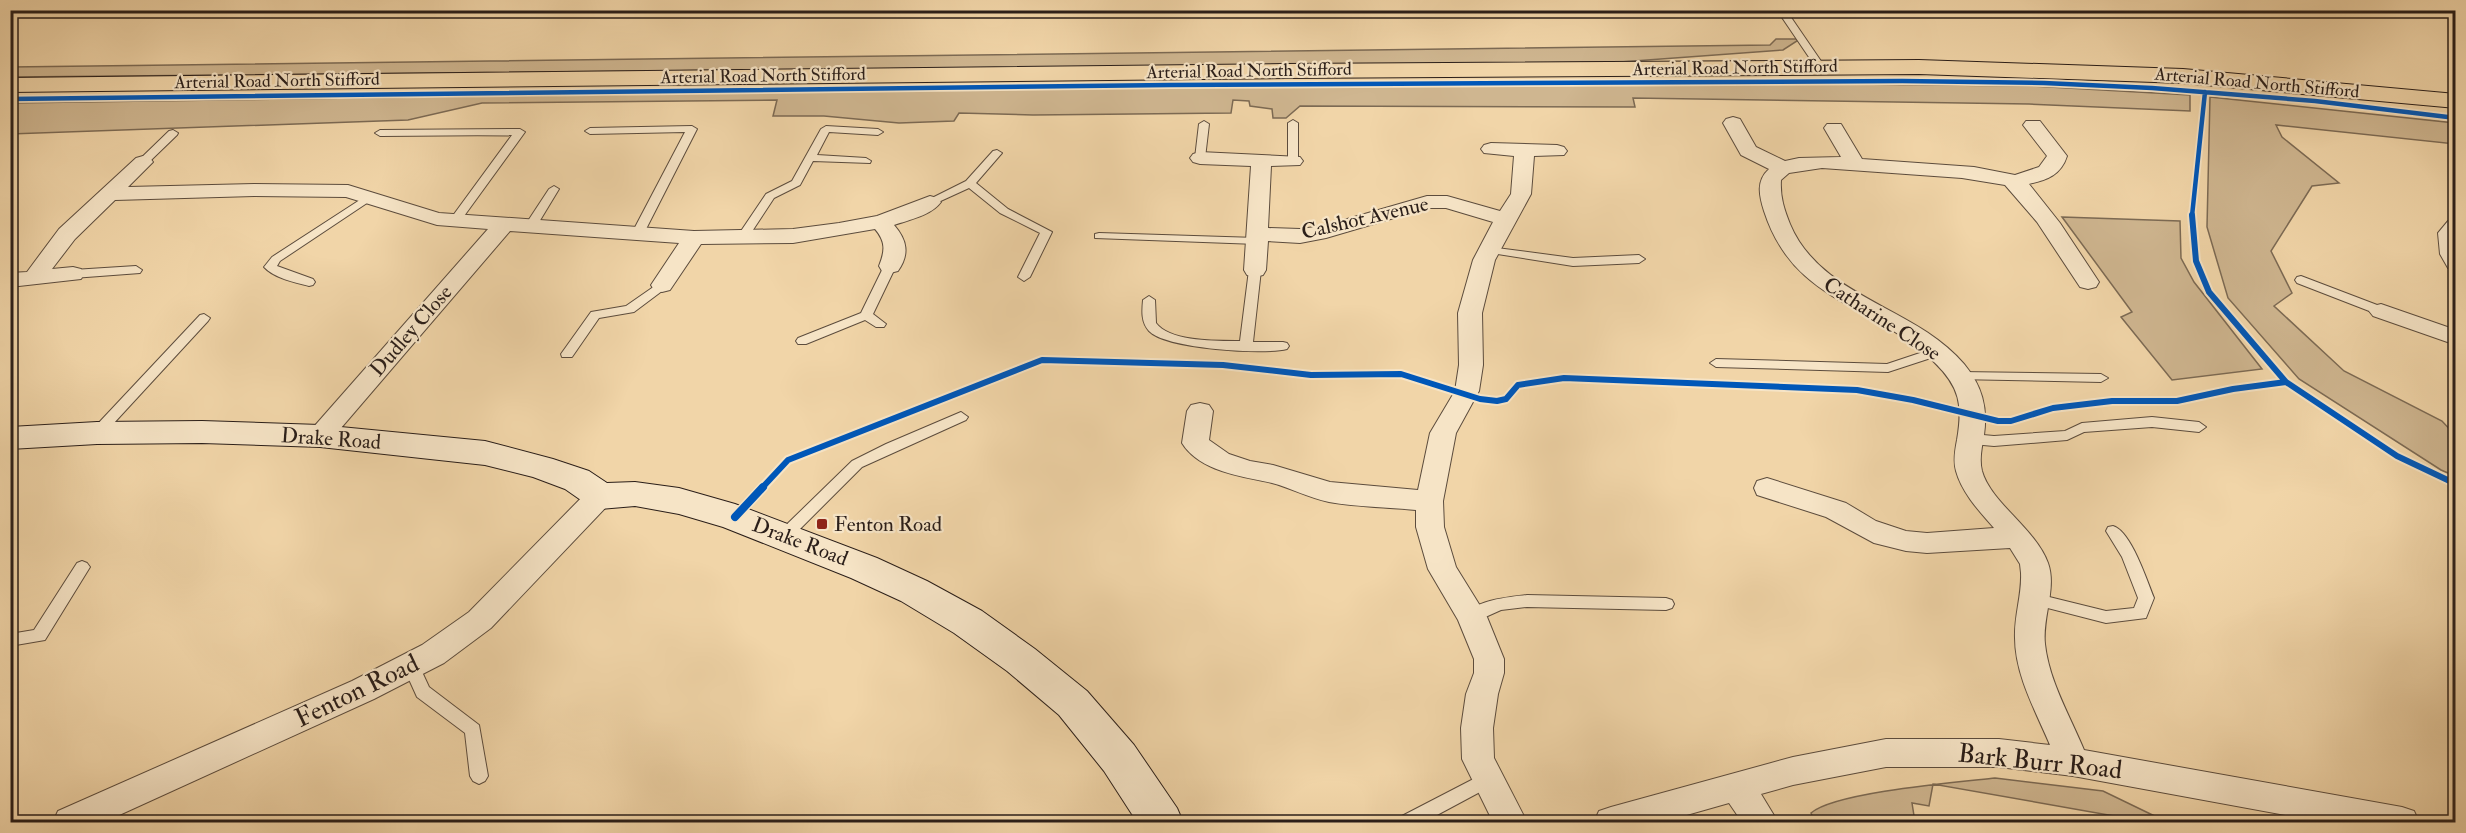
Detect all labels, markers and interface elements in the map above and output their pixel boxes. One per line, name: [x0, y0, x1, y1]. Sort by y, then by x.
street label: Arterial Road North Stifford: [1631, 55, 1838, 81]
street label: Arterial Road North Stifford: [1145, 58, 1352, 84]
street label: Arterial Road North Stifford: [659, 63, 866, 89]
street label: Arterial Road North Stifford: [2153, 63, 2360, 103]
street label: Arterial Road North Stifford: [173, 68, 380, 94]
street label: Calshot Avenue: [1299, 190, 1431, 246]
street label: Catharine Close: [1818, 271, 1946, 367]
street label: Dudley Close: [364, 279, 458, 382]
street label: Drake Road: [280, 422, 383, 456]
street label: Drake Road: [748, 511, 852, 573]
place label: Fenton Road: [834, 511, 943, 538]
marker: Fenton Road: [815, 517, 829, 531]
street label: Fenton Road: [290, 647, 424, 735]
street label: Bark Burr Road: [1956, 737, 2124, 787]

